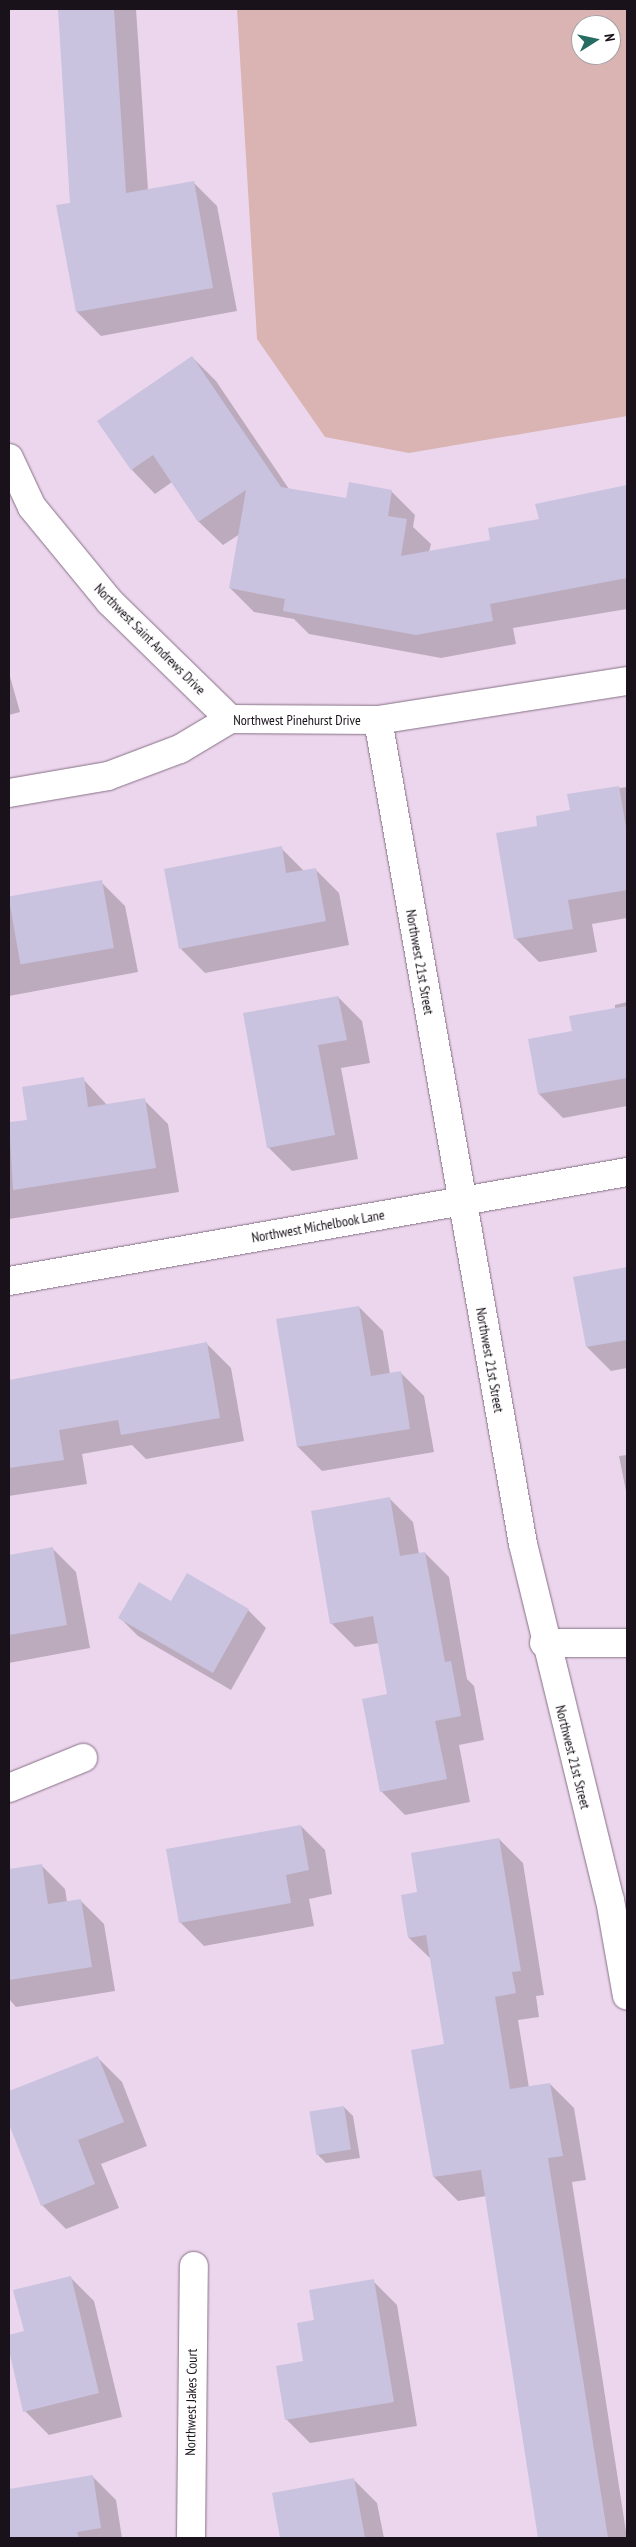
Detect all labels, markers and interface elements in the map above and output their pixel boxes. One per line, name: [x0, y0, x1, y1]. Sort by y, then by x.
north arrow: [571, 15, 621, 65]
text: N: [600, 32, 619, 43]
street label: Northwest Saint Andrews Drive: [91, 580, 209, 698]
street label: Northwest Pinehurst Drive: [233, 712, 361, 728]
street label: Northwest 21st Street: [402, 908, 438, 1016]
street label: Northwest Michelbook Lane: [250, 1206, 386, 1246]
street label: Northwest 21st Street: [472, 1306, 508, 1414]
street label: Northwest 21st Street: [552, 1703, 594, 1811]
street label: Northwest Jakes Court: [182, 2348, 200, 2456]

